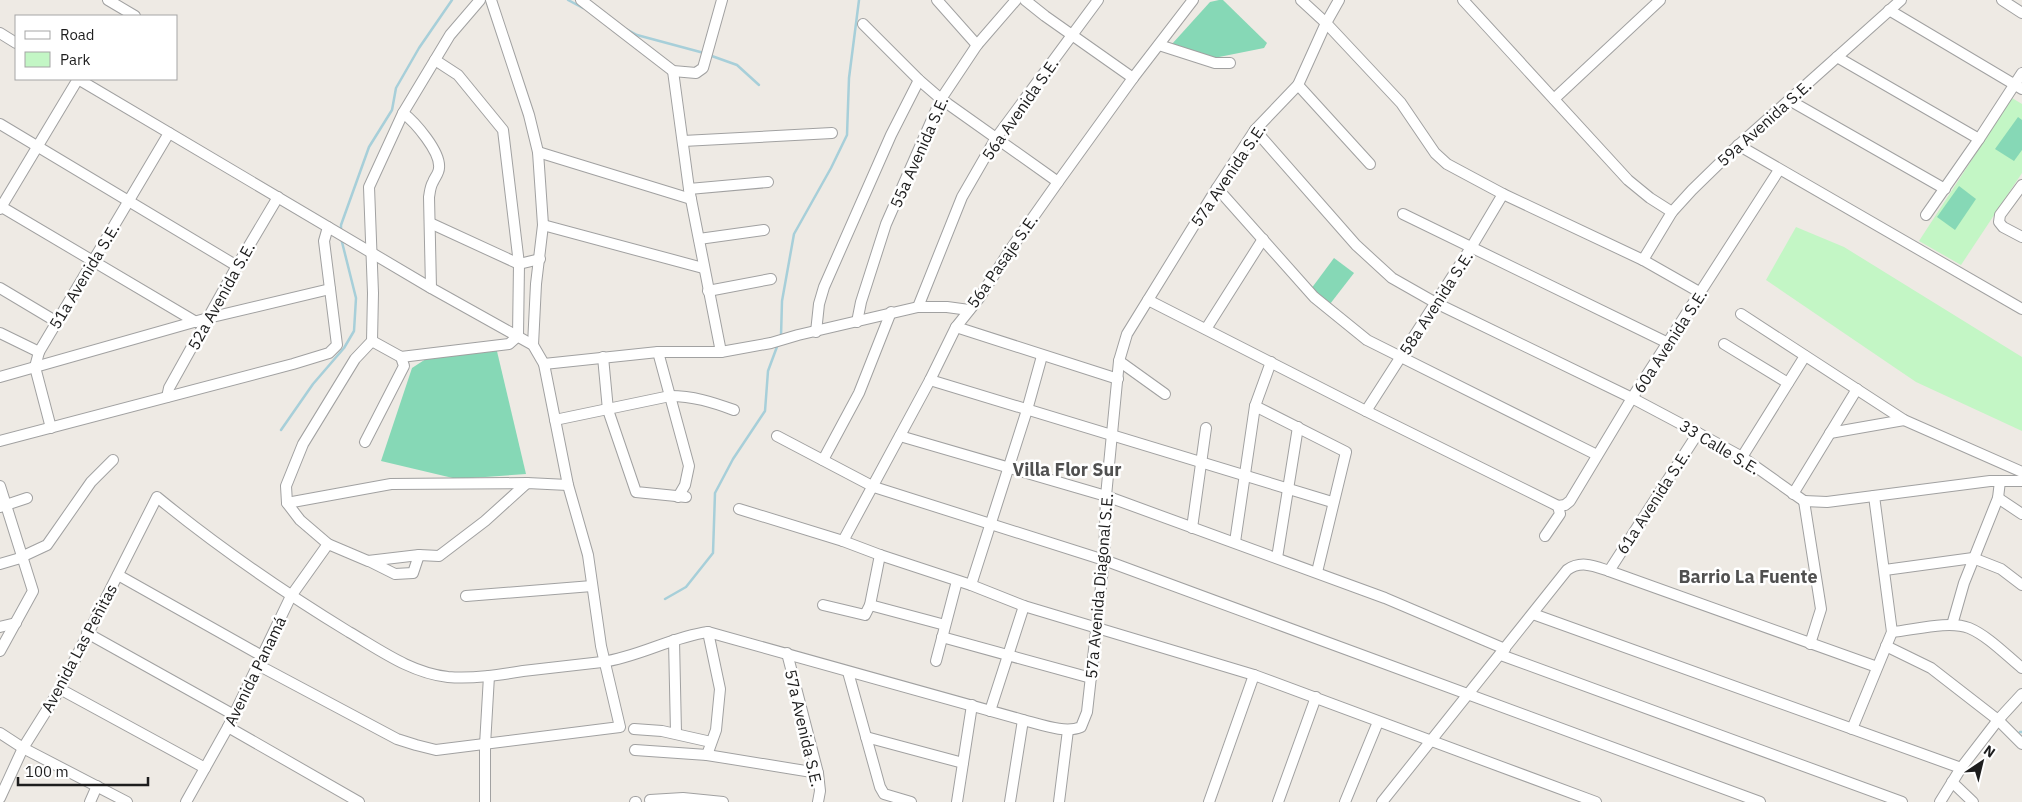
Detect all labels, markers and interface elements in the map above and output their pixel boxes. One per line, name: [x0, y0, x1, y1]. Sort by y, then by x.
legend: [15, 15, 178, 80]
text: Road: [60, 25, 95, 44]
text: Park: [60, 50, 90, 69]
street label: 56a Avenida S.E.: [977, 54, 1063, 164]
street label: 59a Avenida S.E.: [1713, 75, 1815, 171]
street label: 55a Avenida S.E.: [885, 93, 953, 211]
street label: 57a Avenida S.E.: [1186, 120, 1270, 230]
street label: 56a Pasaje S.E.: [962, 210, 1042, 312]
street label: 51a Avenida S.E.: [45, 219, 123, 333]
street label: 52a Avenida S.E.: [183, 239, 259, 353]
street label: 58a Avenida S.E.: [1395, 247, 1477, 359]
street label: 60a Avenida S.E.: [1629, 285, 1711, 397]
street label: 33 Calle S.E.: [1676, 415, 1764, 479]
street label: 61a Avenida S.E.: [1612, 446, 1694, 558]
district label: Villa Flor Sur: [1013, 458, 1122, 481]
street label: 57a Avenida Diagonal S.E.: [1081, 492, 1117, 680]
district label: Barrio La Fuente: [1678, 565, 1818, 588]
street label: Avenida Las Peñitas: [37, 580, 121, 716]
street label: Avenida Panamá: [220, 613, 290, 729]
street label: 57a Avenida S.E.: [781, 667, 827, 789]
north arrow: [1957, 737, 2007, 787]
text: N: [1980, 741, 1999, 762]
scale bar: [18, 754, 148, 786]
text: 100 m: [25, 762, 69, 781]

